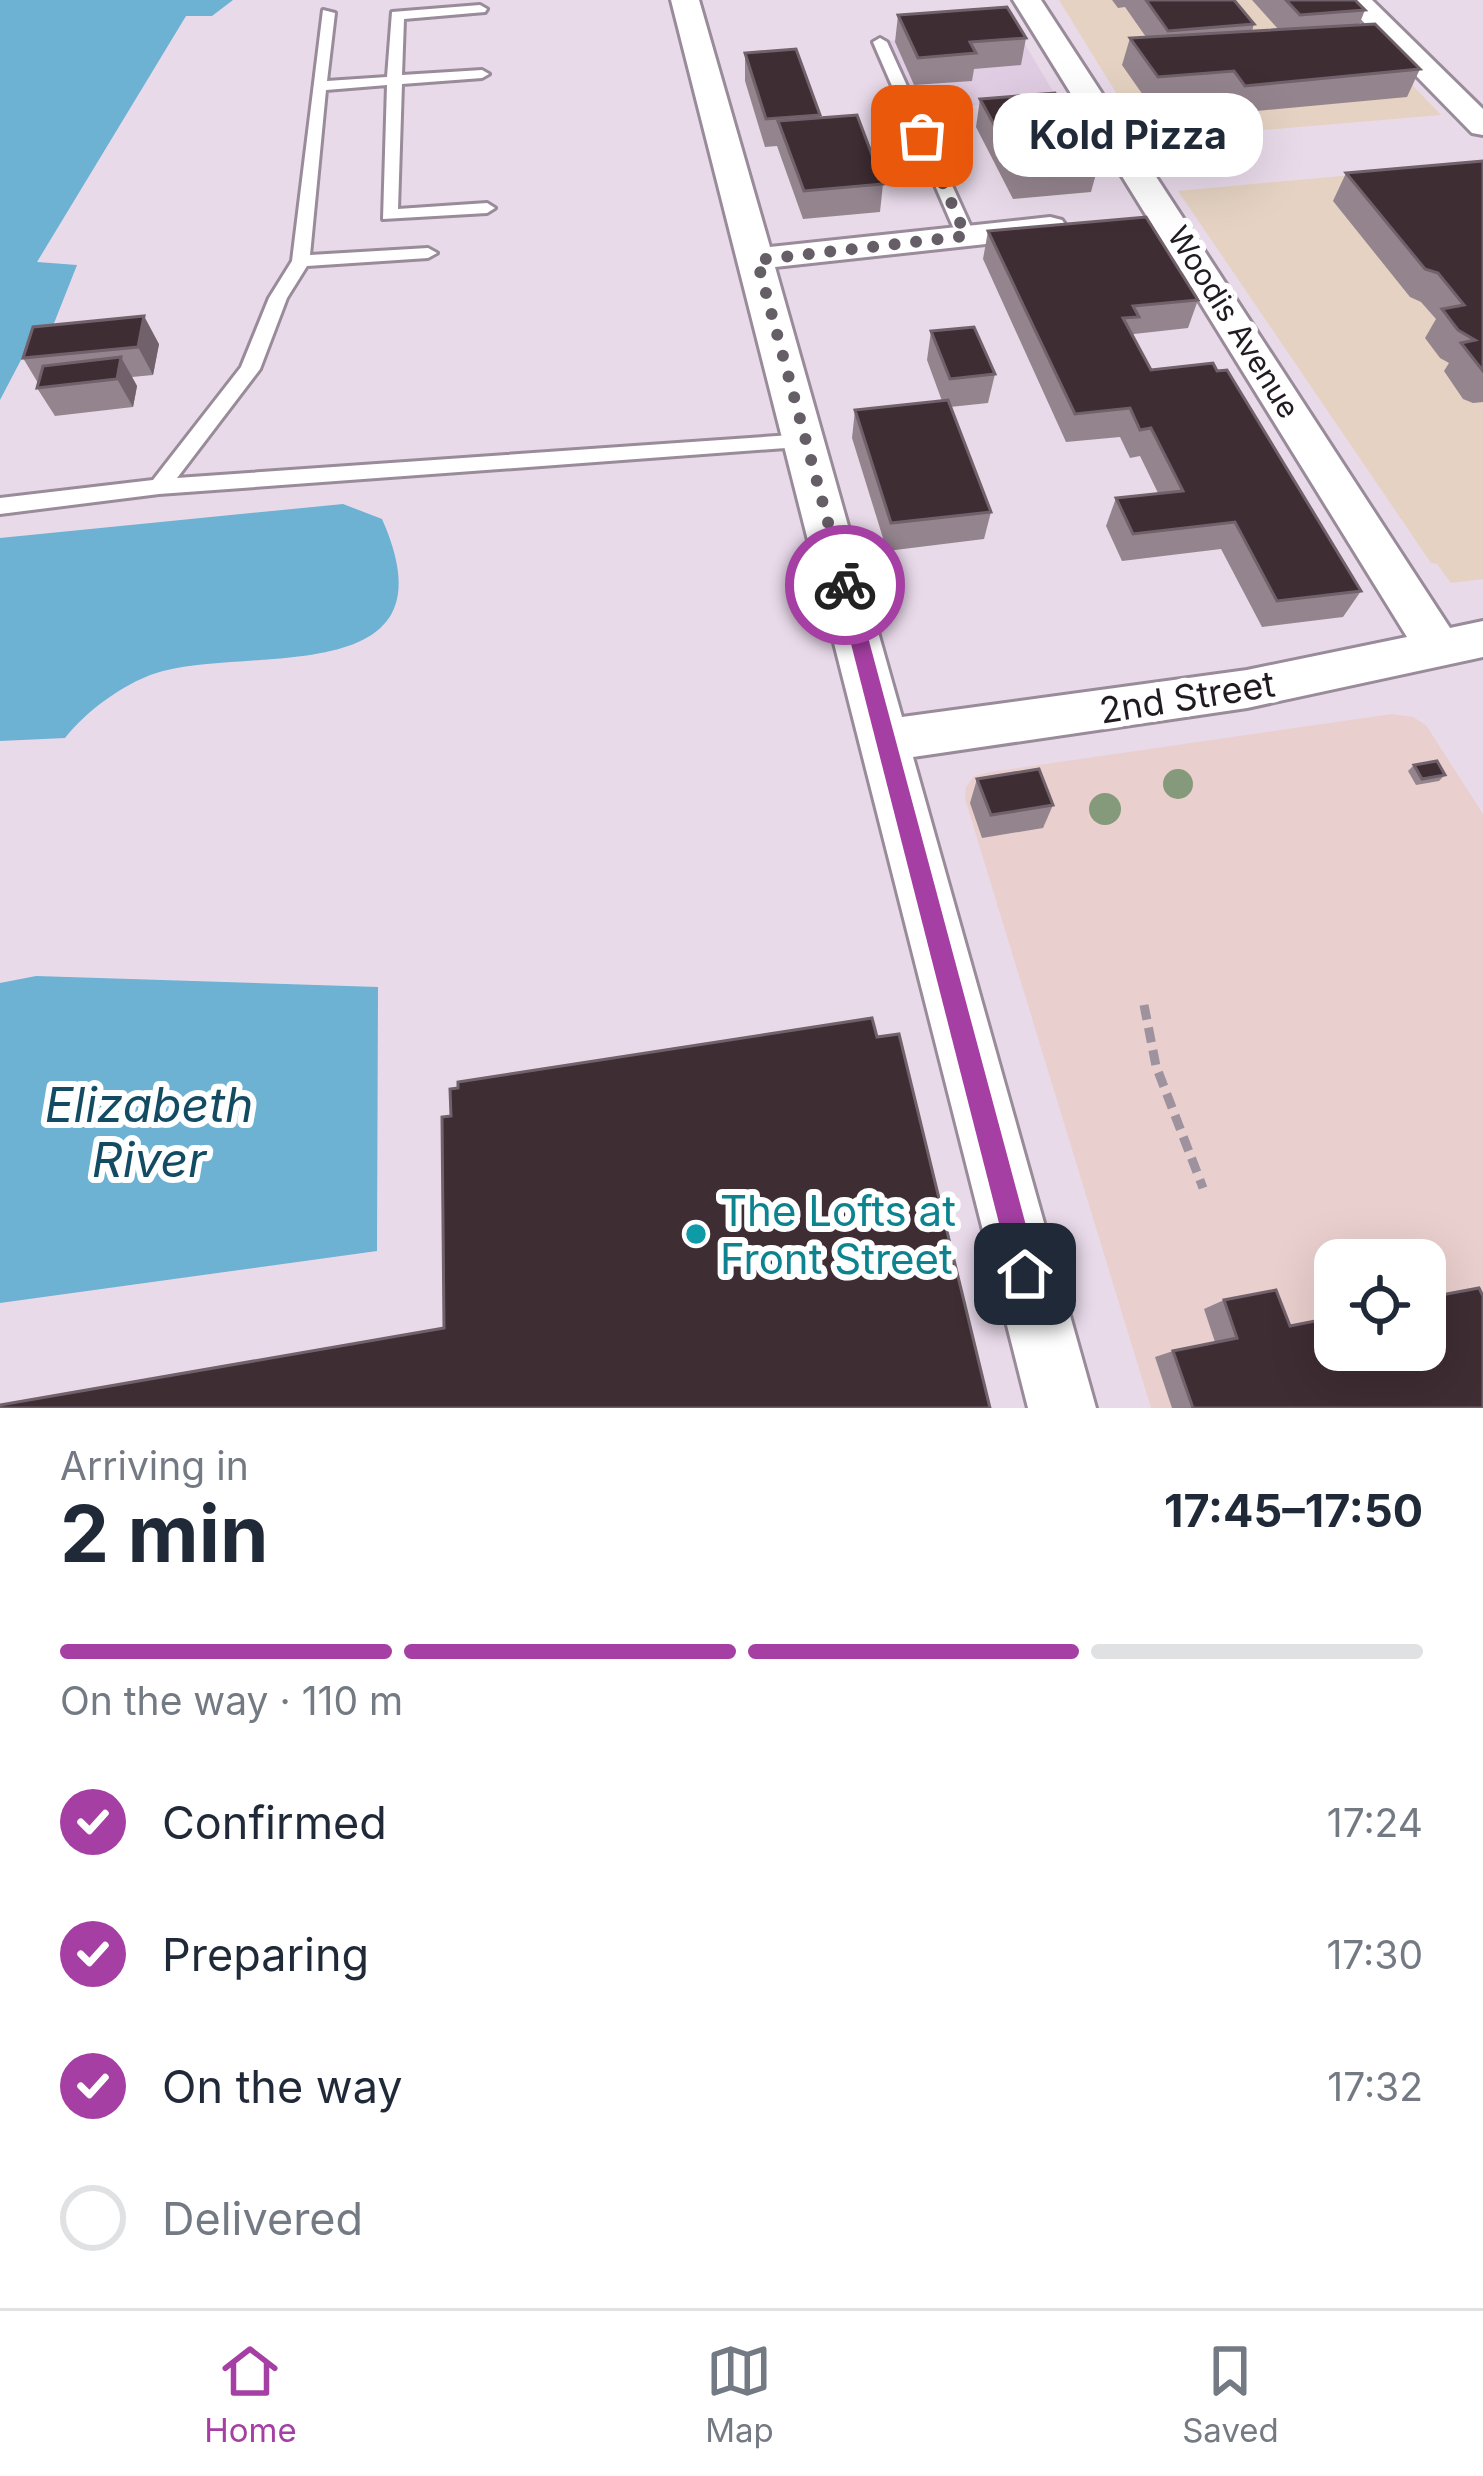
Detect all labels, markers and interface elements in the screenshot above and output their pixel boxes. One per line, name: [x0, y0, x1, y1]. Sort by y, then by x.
pin: [871, 85, 973, 187]
callout: Kold Pizza: [994, 94, 1264, 178]
icon: bag: [889, 103, 955, 169]
text: Kold Pizza: [1029, 111, 1227, 158]
street label: Woodis Avenue: [1161, 219, 1307, 425]
courier: [785, 525, 905, 645]
icon: bike: [812, 552, 878, 618]
street label: 2nd Street: [1096, 661, 1278, 733]
water label: Elizabeth River: [45, 1075, 253, 1189]
place label: The Lofts at Front Street: [720, 1185, 956, 1284]
marker: The Lofts at Front Street: [683, 1221, 709, 1247]
pin: [974, 1223, 1076, 1325]
map controls: [1314, 1239, 1446, 1371]
button: locate: [1314, 1239, 1446, 1371]
icon: home: [992, 1241, 1058, 1307]
text: Arriving in: [60, 1442, 249, 1489]
text: 17:45–17:50: [1164, 1483, 1423, 1538]
text: 2 min: [60, 1486, 268, 1581]
text: On the way · 110 m: [60, 1677, 403, 1724]
icon: check: [60, 1789, 126, 1855]
text: Confirmed: [162, 1795, 387, 1850]
text: 17:24: [1327, 1799, 1423, 1846]
icon: check: [60, 1921, 126, 1987]
text: Preparing: [162, 1927, 369, 1982]
text: 17:30: [1326, 1931, 1423, 1978]
icon: check: [60, 2053, 126, 2119]
text: On the way: [162, 2059, 403, 2114]
text: 17:32: [1327, 2063, 1423, 2110]
text: Delivered: [162, 2191, 363, 2246]
tab: Home: [204, 2338, 297, 2450]
tab: Map: [705, 2338, 774, 2450]
tab: Saved: [1182, 2338, 1279, 2450]

